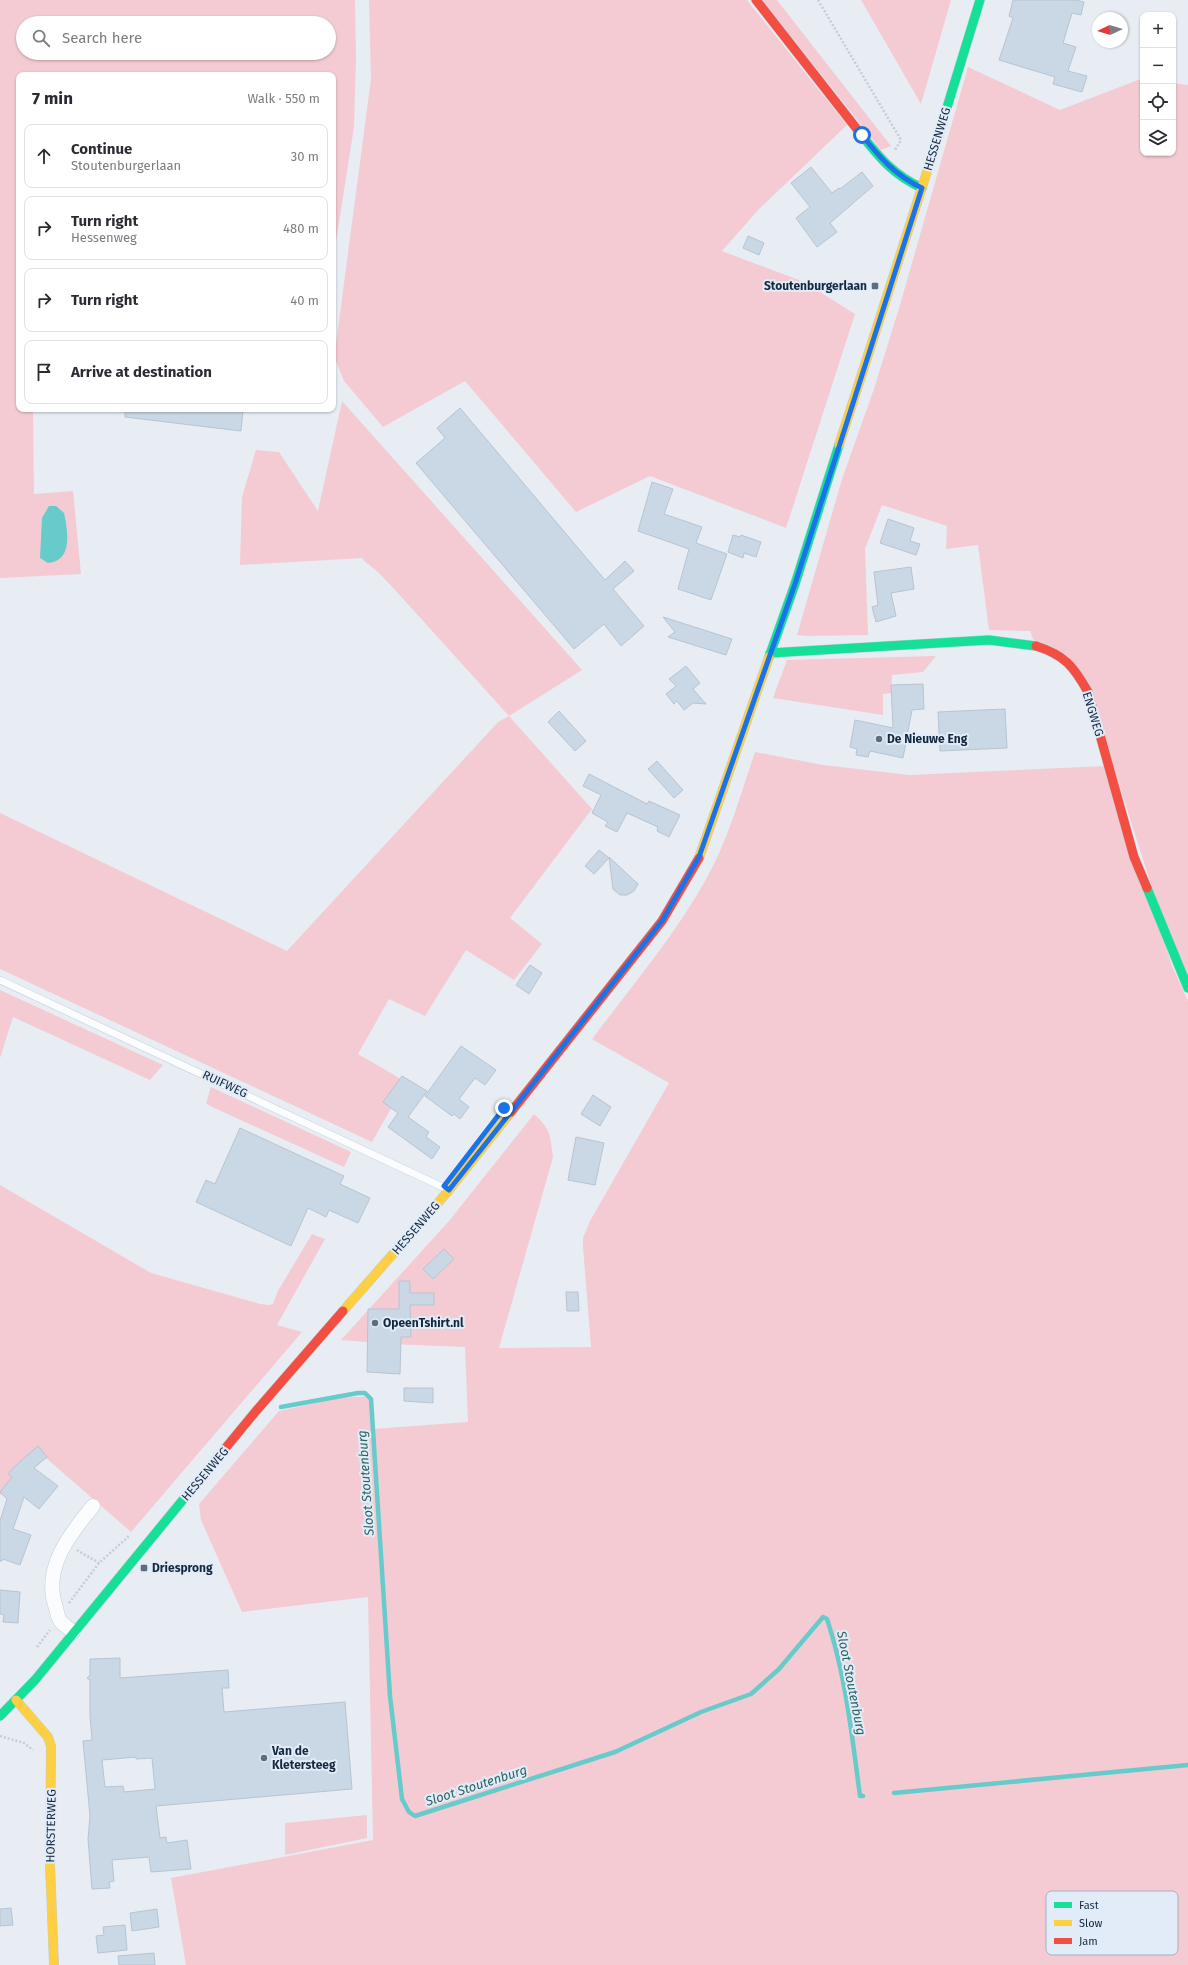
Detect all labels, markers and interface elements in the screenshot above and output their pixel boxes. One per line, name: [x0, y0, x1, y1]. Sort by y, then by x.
north arrow: [1092, 12, 1128, 48]
map controls: [1140, 12, 1176, 156]
button: +: [1140, 12, 1176, 48]
search box: [16, 16, 336, 60]
icon: search: [30, 27, 52, 49]
text: Search here: [62, 29, 142, 47]
button: −: [1140, 48, 1176, 84]
button: locate: [1140, 84, 1176, 120]
text: 7 min: [32, 88, 73, 109]
text: Walk · 550 m: [247, 91, 320, 106]
street label: HESSENWEG: [921, 105, 953, 173]
button: layers: [1140, 120, 1176, 156]
route start: [853, 126, 871, 144]
text: Continue: [71, 140, 132, 158]
icon: ahead: [33, 145, 55, 167]
text: 30 m: [291, 149, 319, 164]
text: Stoutenburgerlaan: [71, 158, 181, 173]
text: Turn right: [71, 212, 138, 230]
icon: right: [33, 217, 55, 239]
text: 480 m: [283, 221, 319, 236]
text: Hessenweg: [71, 230, 137, 245]
place label: Stoutenburgerlaan: [764, 279, 867, 293]
marker: Stoutenburgerlaan: [870, 281, 880, 291]
icon: right: [33, 289, 55, 311]
text: Turn right: [71, 291, 138, 309]
text: 40 m: [290, 293, 319, 308]
icon: arrive: [33, 361, 55, 383]
text: Arrive at destination: [71, 363, 212, 381]
street label: ENGWEG: [1080, 690, 1106, 738]
place label: De Nieuwe Eng: [887, 732, 968, 746]
marker: De Nieuwe Eng: [874, 734, 884, 744]
street label: RUIFWEG: [200, 1067, 250, 1101]
route end: [495, 1099, 513, 1117]
street label: HESSENWEG: [389, 1199, 443, 1257]
place label: OpeenTshirt.nl: [383, 1316, 464, 1330]
marker: OpeenTshirt.nl: [370, 1318, 380, 1328]
water label: Sloot Stoutenburg: [354, 1430, 377, 1537]
street label: HESSENWEG: [178, 1444, 232, 1504]
place label: Driesprong: [152, 1561, 213, 1575]
marker: Driesprong: [139, 1563, 149, 1573]
water label: Sloot Stoutenburg: [834, 1629, 869, 1736]
place label: Van de Kletersteeg: [271, 1744, 336, 1772]
marker: Van de Kletersteeg: [259, 1753, 269, 1763]
water label: Sloot Stoutenburg: [423, 1762, 529, 1809]
street label: HORSTERWEG: [43, 1789, 59, 1863]
legend: [1046, 1891, 1178, 1955]
text: Fast: [1079, 1899, 1099, 1912]
text: Slow: [1079, 1917, 1103, 1930]
text: Jam: [1079, 1935, 1098, 1948]

